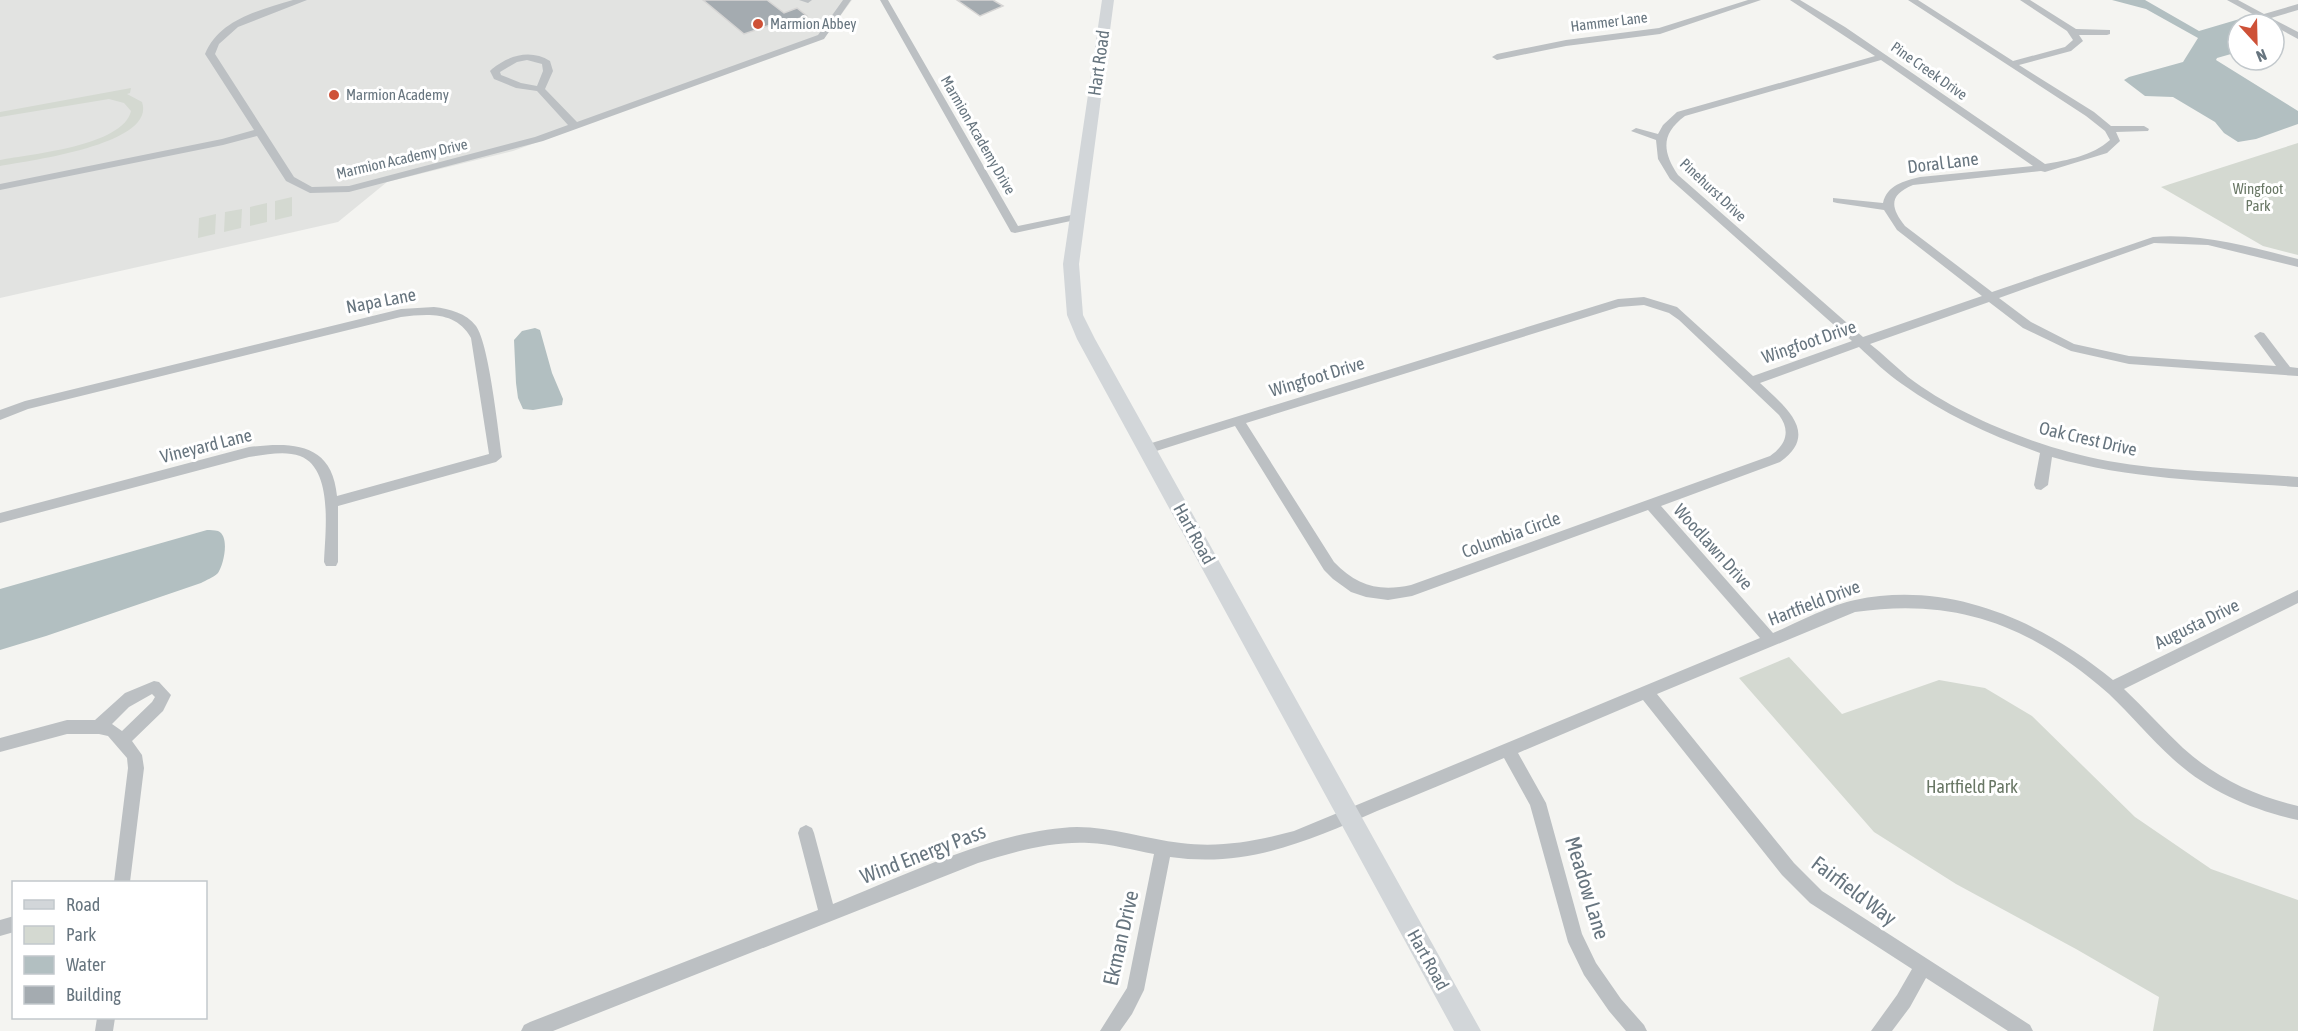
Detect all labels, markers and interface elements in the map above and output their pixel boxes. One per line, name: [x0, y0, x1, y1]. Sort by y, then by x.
street label: Hammer Lane: [1569, 8, 1649, 35]
north arrow: [2226, 12, 2286, 72]
place label: Marmion Abbey: [770, 15, 857, 32]
marker: Marmion Abbey: [751, 17, 765, 31]
street label: Hart Road: [1084, 29, 1113, 97]
street label: Pine Creek Drive: [1888, 38, 1971, 103]
text: N: [2254, 46, 2269, 66]
street label: Marmion Academy Drive: [938, 72, 1019, 197]
place label: Marmion Academy: [346, 86, 449, 103]
marker: Marmion Academy: [327, 88, 341, 102]
street label: Marmion Academy Drive: [335, 135, 469, 182]
street label: Doral Lane: [1906, 148, 1980, 177]
street label: Pinehurst Drive: [1677, 155, 1750, 225]
park label: Wingfoot Park: [2233, 180, 2283, 214]
street label: Napa Lane: [344, 283, 418, 318]
street label: Wingfoot Drive: [1759, 316, 1859, 367]
street label: Wingfoot Drive: [1267, 352, 1367, 401]
street label: Oak Crest Drive: [2037, 417, 2139, 460]
street label: Vineyard Lane: [158, 424, 254, 467]
street label: Hart Road: [1169, 500, 1220, 568]
street label: Woodlawn Drive: [1669, 500, 1757, 594]
street label: Columbia Circle: [1459, 507, 1563, 562]
street label: Hartfield Drive: [1765, 575, 1863, 630]
street label: Augusta Drive: [2151, 594, 2242, 653]
park label: Hartfield Park: [1926, 776, 2018, 797]
street label: Wind Energy Pass: [857, 818, 989, 888]
street label: Meadow Lane: [1561, 834, 1615, 942]
street label: Fairfield Way: [1807, 851, 1902, 930]
legend: [12, 881, 207, 1019]
street label: Ekman Drive: [1097, 888, 1143, 988]
text: Road: [66, 894, 100, 915]
text: Park: [66, 924, 96, 945]
street label: Hart Road: [1403, 926, 1454, 994]
text: Water: [66, 954, 106, 975]
text: Building: [66, 984, 121, 1005]

